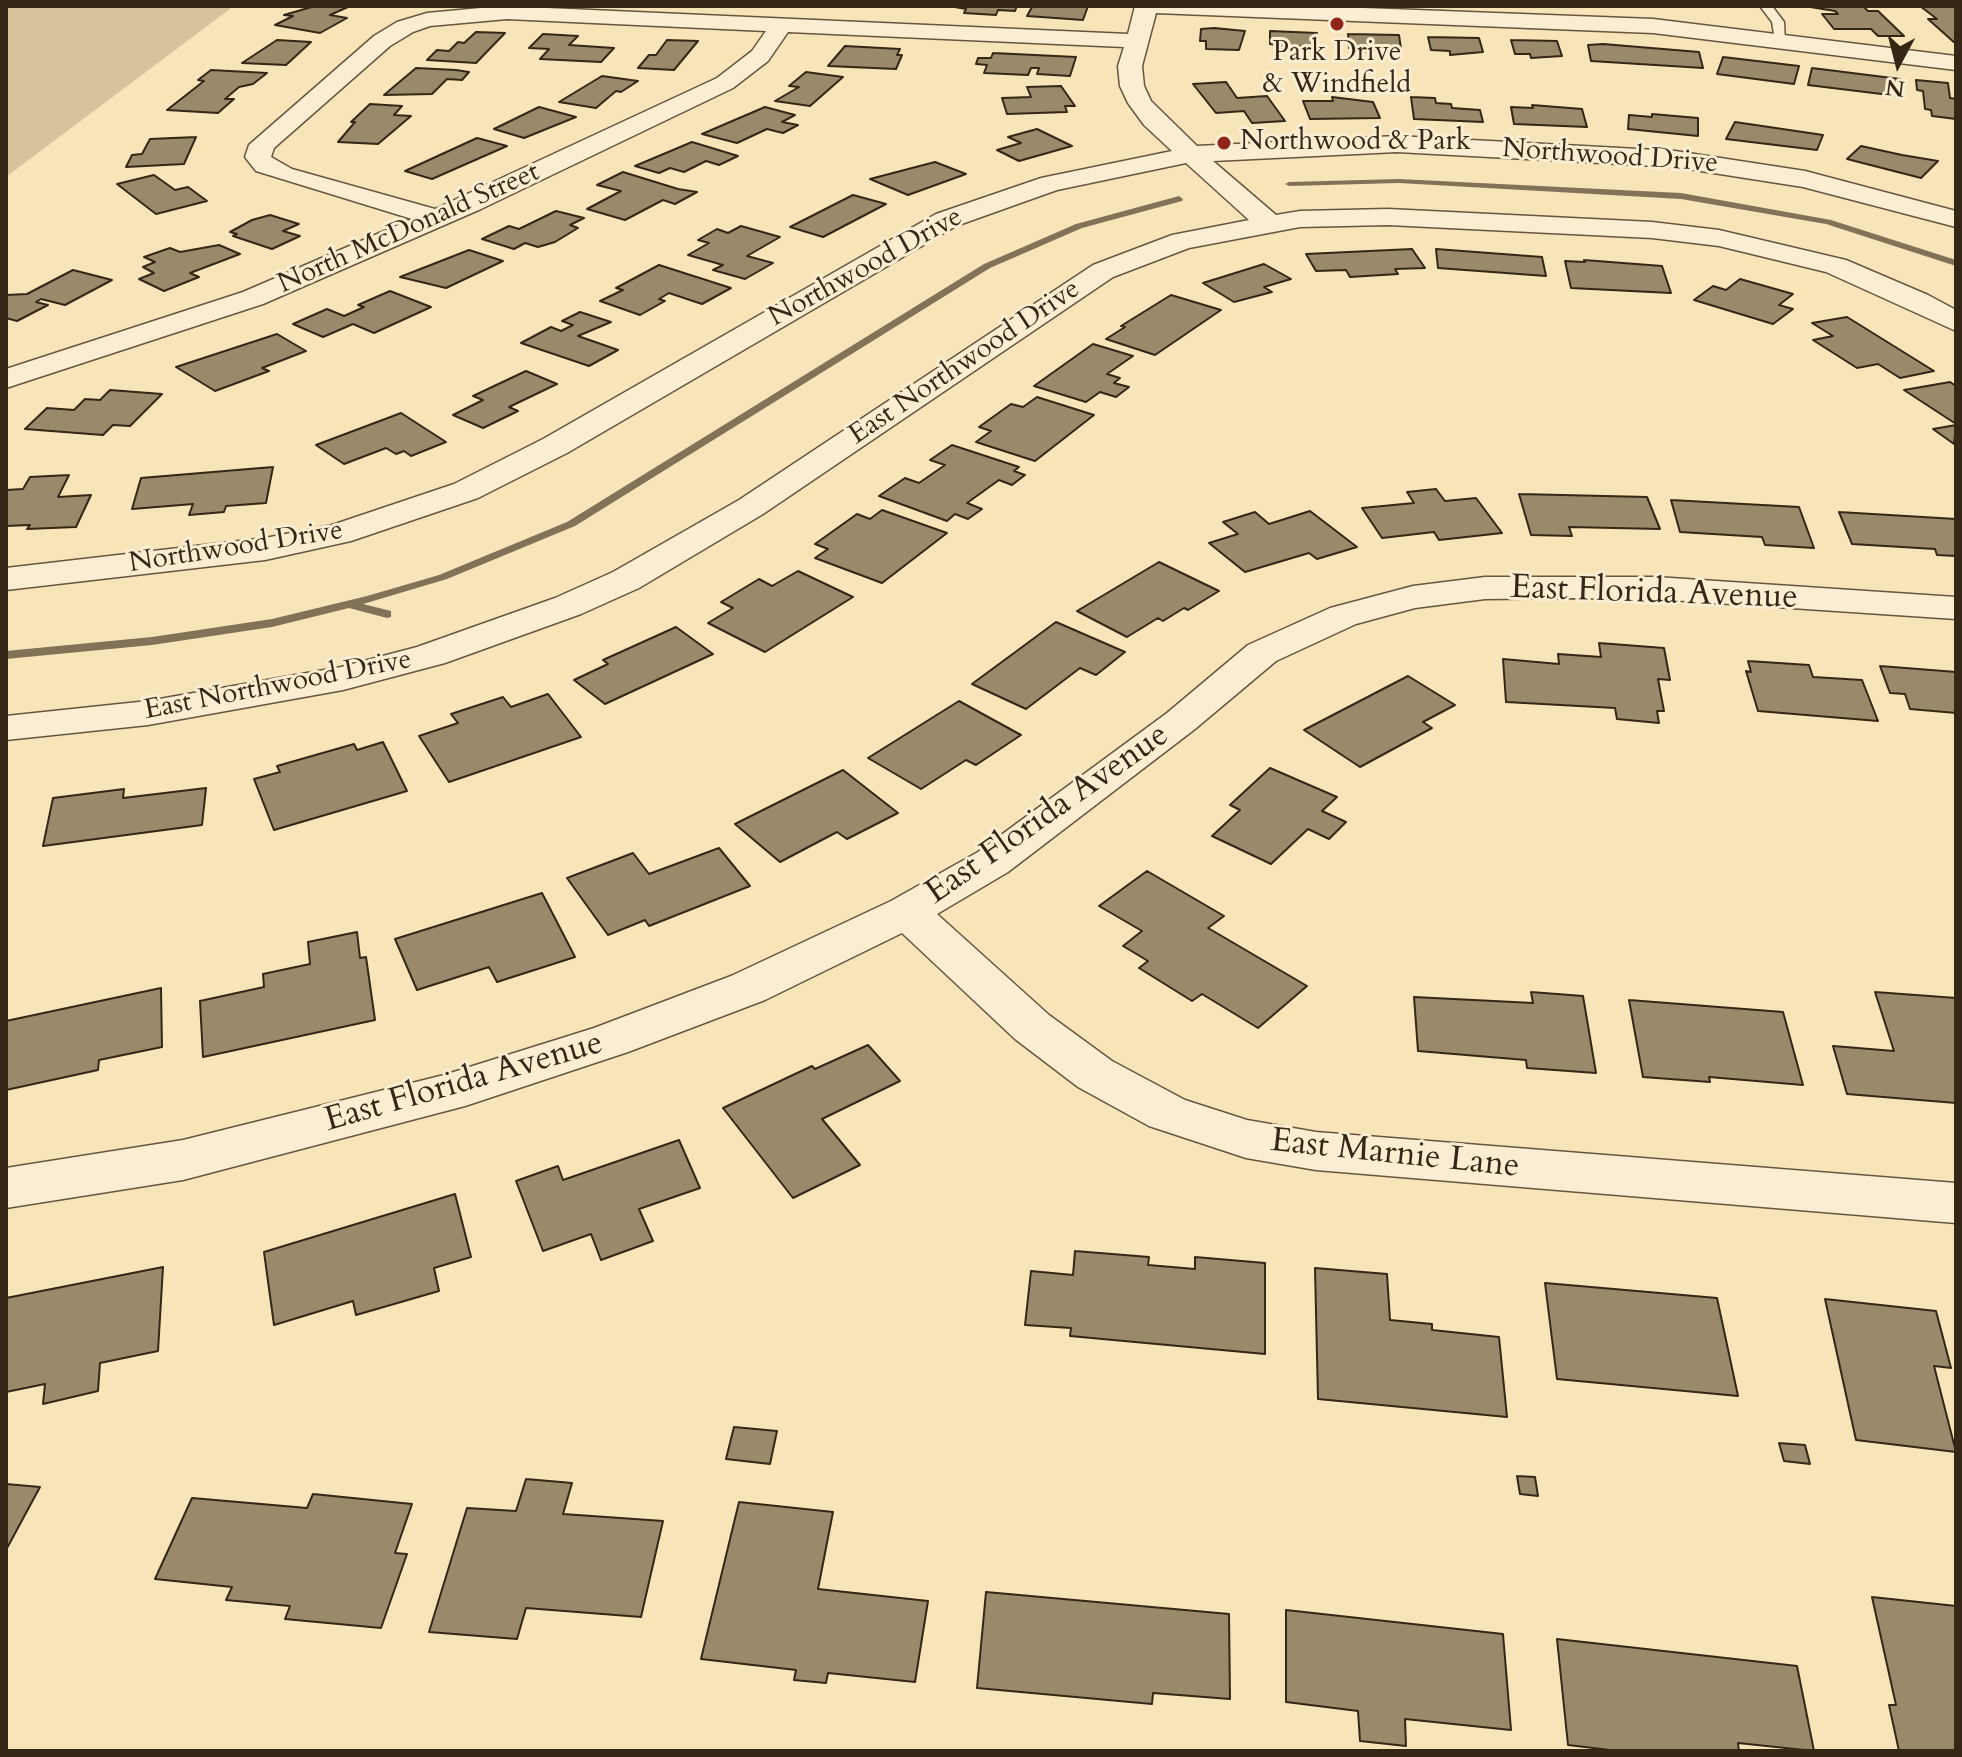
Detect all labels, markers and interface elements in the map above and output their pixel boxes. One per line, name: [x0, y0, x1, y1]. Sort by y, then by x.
marker: Park Drive & Windfield: [1328, 15, 1346, 33]
north arrow: [1858, 24, 1938, 104]
place label: Park Drive & Windfield: [1263, 37, 1411, 103]
text: N: [1884, 72, 1906, 104]
place label: Northwood & Park: [1240, 126, 1471, 160]
street label: Northwood Drive: [1501, 133, 1719, 181]
marker: Northwood & Park: [1215, 134, 1233, 152]
street label: North McDonald Street: [273, 156, 545, 302]
street label: Northwood Drive: [763, 201, 969, 335]
street label: East Northwood Drive: [843, 273, 1087, 453]
street label: Northwood Drive: [127, 514, 345, 582]
street label: East Florida Avenue: [1510, 569, 1798, 619]
street label: East Northwood Drive: [142, 644, 414, 728]
street label: East Florida Avenue: [919, 716, 1177, 914]
street label: East Florida Avenue: [320, 1024, 608, 1142]
street label: East Marnie Lane: [1269, 1122, 1521, 1188]

